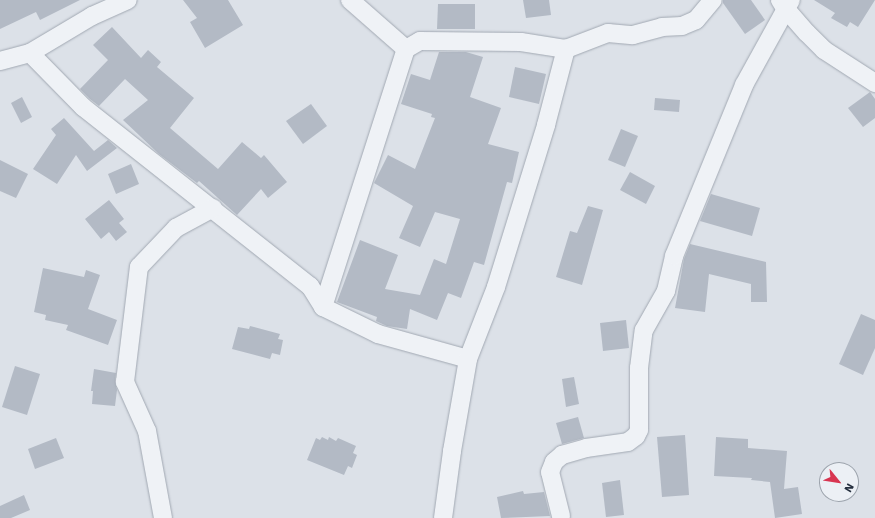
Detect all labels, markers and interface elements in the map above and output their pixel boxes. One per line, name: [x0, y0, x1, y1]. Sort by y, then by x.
north arrow: [819, 462, 859, 502]
text: N: [841, 481, 857, 495]

